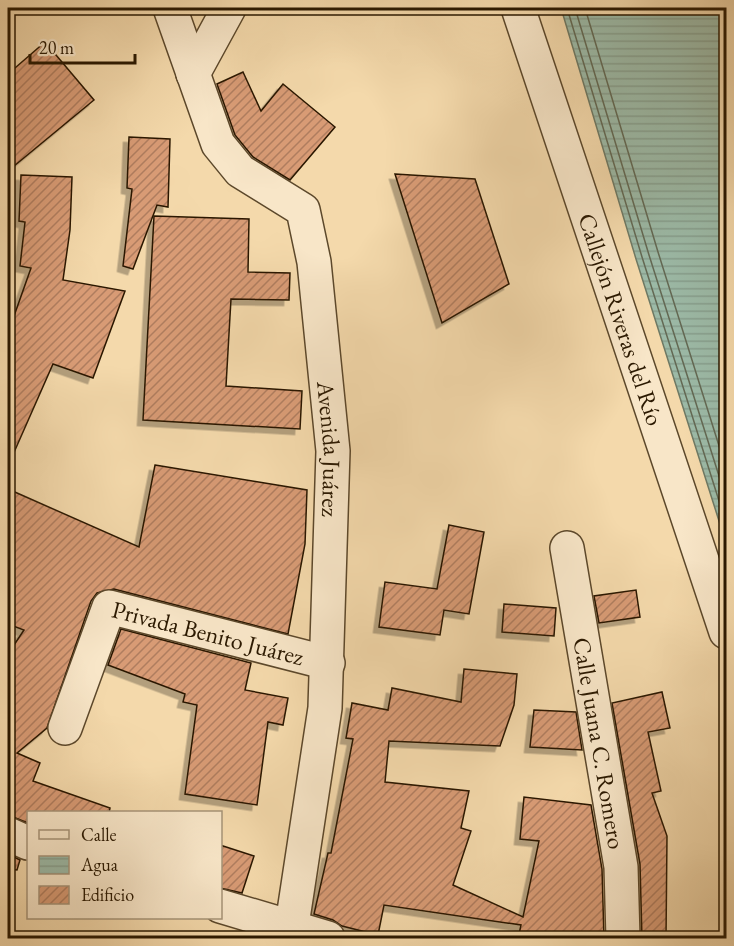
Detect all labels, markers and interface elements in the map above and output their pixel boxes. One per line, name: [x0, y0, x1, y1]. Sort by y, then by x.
scale bar: [30, 27, 135, 65]
text: 20 m: [39, 36, 74, 59]
street label: Callejón Riveras del Río: [572, 209, 672, 429]
street label: Avenida Juárez: [310, 378, 349, 517]
street label: Privada Benito Juárez: [109, 593, 307, 672]
street label: Calle Juana C. Romero: [567, 635, 633, 852]
legend: [27, 811, 222, 919]
text: Calle: [81, 823, 117, 846]
text: Agua: [80, 853, 119, 876]
text: Edificio: [81, 883, 134, 906]

